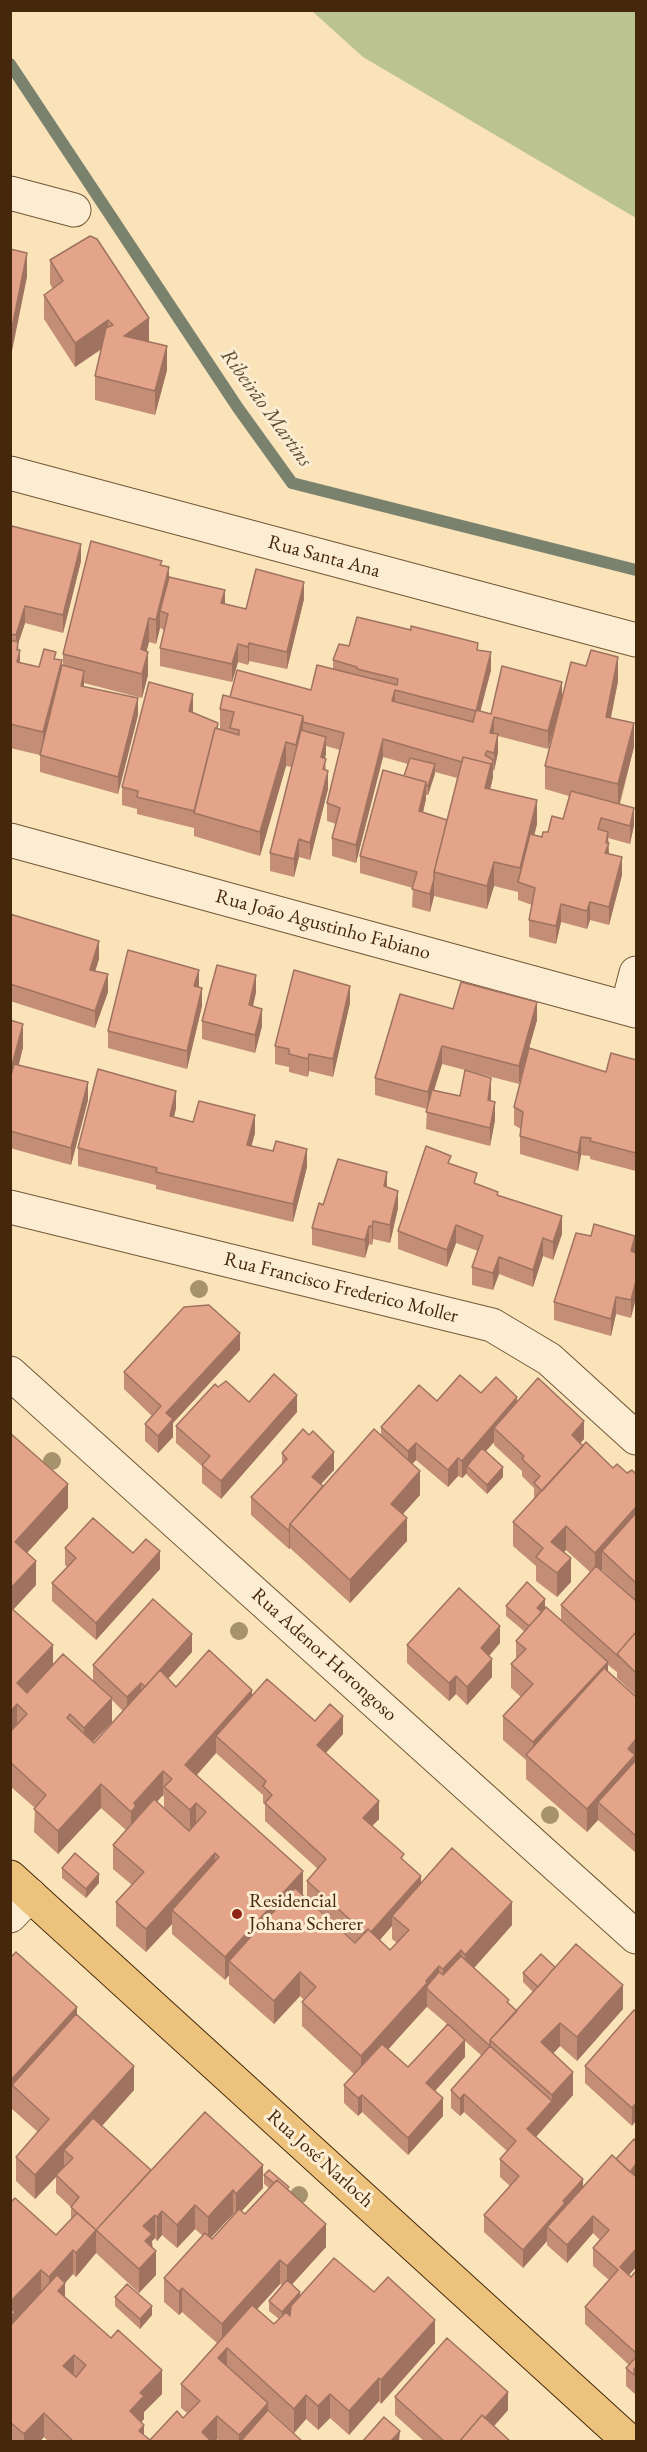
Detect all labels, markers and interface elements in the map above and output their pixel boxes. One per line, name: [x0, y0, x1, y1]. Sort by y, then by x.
water label: Ribeirão Martins: [215, 344, 317, 472]
street label: Rua Santa Ana: [265, 530, 383, 584]
street label: Rua João Agustinho Fabiano: [213, 885, 433, 965]
street label: Rua Francisco Frederico Moller: [221, 1247, 461, 1329]
street label: Rua Adenor Horongoso: [246, 1583, 402, 1727]
place label: Residencial Johana Scherer: [249, 1890, 363, 1937]
marker: Residencial Johana Scherer: [230, 1907, 244, 1921]
street label: Rua José Narloch: [262, 2105, 378, 2213]

